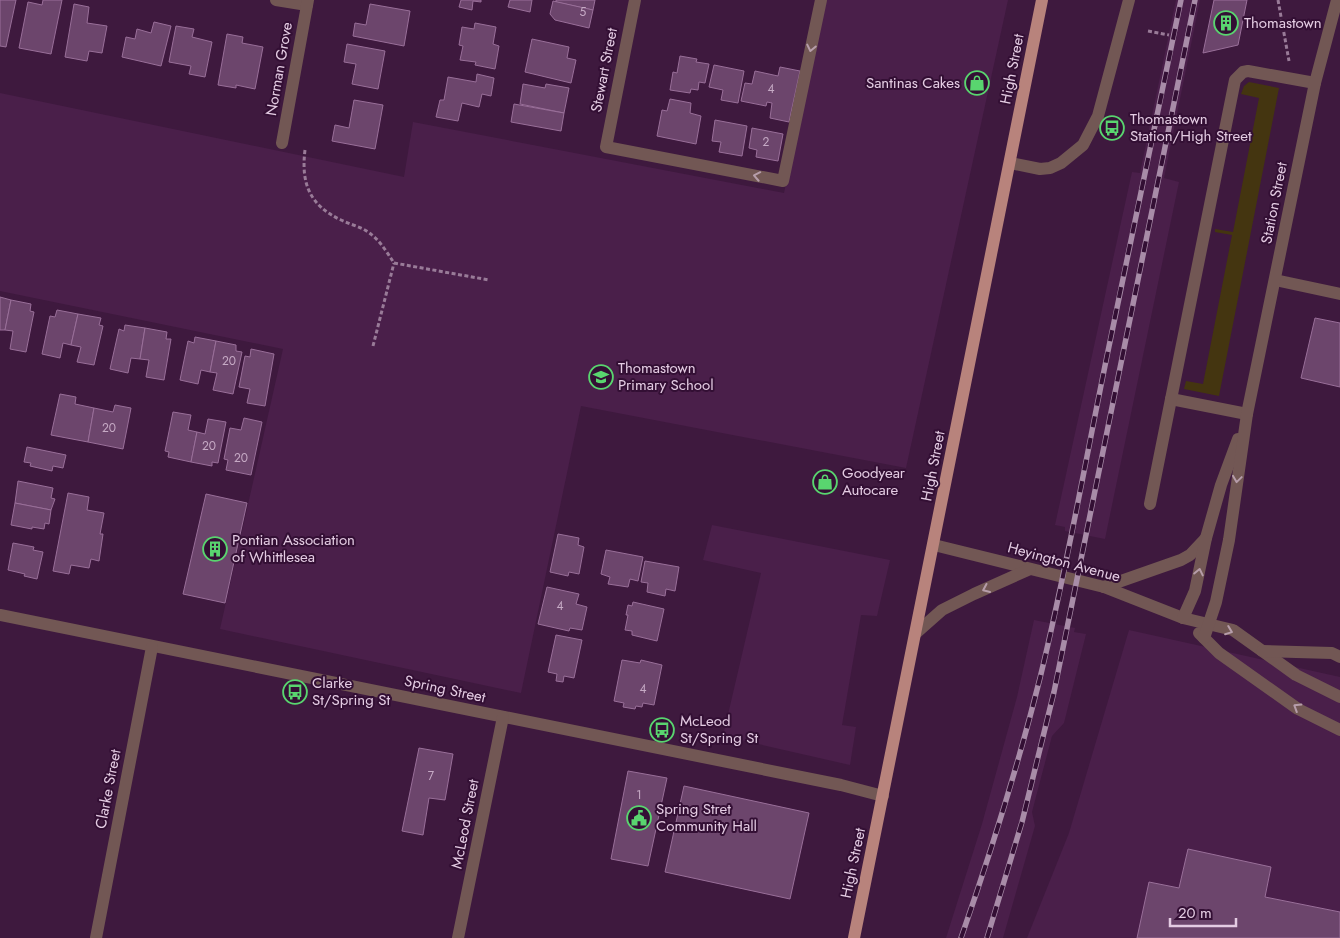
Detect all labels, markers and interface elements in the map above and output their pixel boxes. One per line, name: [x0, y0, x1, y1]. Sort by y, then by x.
house number: 5: [580, 3, 587, 21]
building icon: Thomastown: [1213, 10, 1239, 36]
place label: Thomastown: [1244, 12, 1322, 34]
street label: Norman Grove: [260, 20, 298, 118]
street label: Stewart Street: [585, 25, 623, 114]
street label: High Street: [994, 31, 1030, 106]
one-way arrow: [806, 43, 816, 52]
shop icon: Santinas Cakes: [964, 70, 990, 96]
place label: Santinas Cakes: [866, 72, 960, 94]
house number: 4: [768, 80, 775, 98]
place label: Thomastown Station/High Street: [1130, 108, 1252, 147]
bus stop icon: Thomastown Station/High Street: [1099, 115, 1125, 141]
house number: 2: [763, 133, 770, 151]
street label: Station Street: [1255, 160, 1293, 246]
one-way arrow: [752, 171, 761, 182]
house number: 20: [222, 352, 236, 370]
place label: Thomastown Primary School: [618, 357, 714, 396]
school or university icon: Thomastown Primary School: [588, 364, 614, 390]
house number: 20: [102, 419, 116, 437]
street label: High Street: [915, 428, 951, 503]
house number: 20: [202, 437, 216, 455]
house number: 20: [234, 449, 248, 467]
place label: Goodyear Autocare: [842, 462, 906, 501]
shop icon: Goodyear Autocare: [812, 469, 838, 495]
one-way arrow: [1233, 475, 1243, 483]
place label: Pontian Association of Whittlesea: [232, 529, 355, 568]
building icon: Pontian Association of Whittlesea: [202, 536, 228, 562]
street label: Heyington Avenue: [1005, 536, 1123, 588]
one-way arrow: [1193, 568, 1204, 577]
one-way arrow: [982, 582, 991, 593]
house number: 4: [557, 597, 564, 615]
one-way arrow: [1224, 624, 1233, 635]
street label: Spring Street: [402, 670, 488, 708]
place label: Clarke St/Spring St: [312, 672, 391, 711]
bus stop icon: Clarke St/Spring St: [282, 679, 308, 705]
house number: 4: [640, 680, 647, 698]
one-way arrow: [1293, 704, 1302, 714]
place label: McLeod St/Spring St: [680, 710, 759, 749]
bus stop icon: McLeod St/Spring St: [649, 717, 675, 743]
street label: Clarke Street: [90, 747, 127, 831]
house number: 7: [428, 767, 435, 785]
street label: McLeod Street: [446, 777, 485, 871]
house number: 1: [636, 786, 642, 804]
place label: Spring Stret Community Hall: [656, 798, 757, 837]
public building icon: Spring Stret Community Hall: [626, 805, 652, 831]
street label: High Street: [835, 825, 871, 900]
scale bar: [1170, 896, 1236, 928]
text: 20 m: [1178, 902, 1212, 924]

